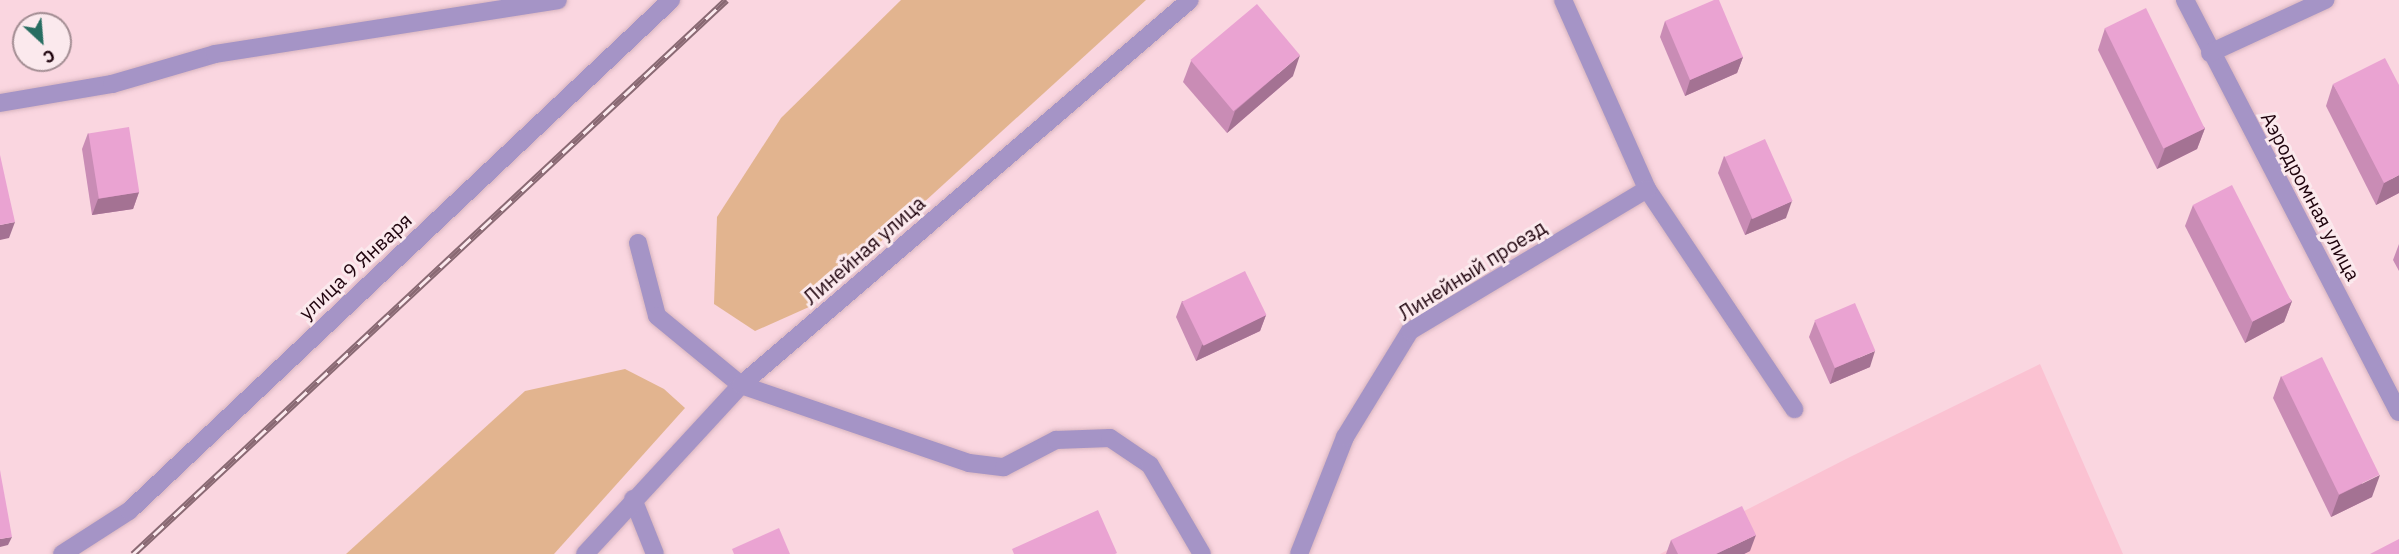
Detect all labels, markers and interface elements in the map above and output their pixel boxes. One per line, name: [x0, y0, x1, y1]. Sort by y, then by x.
north arrow: [12, 12, 72, 72]
text: С: [40, 45, 58, 68]
street label: Аэродромная улица: [2256, 107, 2366, 285]
street label: Линейная улица: [798, 191, 930, 309]
street label: улица 9 Января: [294, 208, 416, 324]
street label: Линейный проезд: [1394, 215, 1550, 325]

